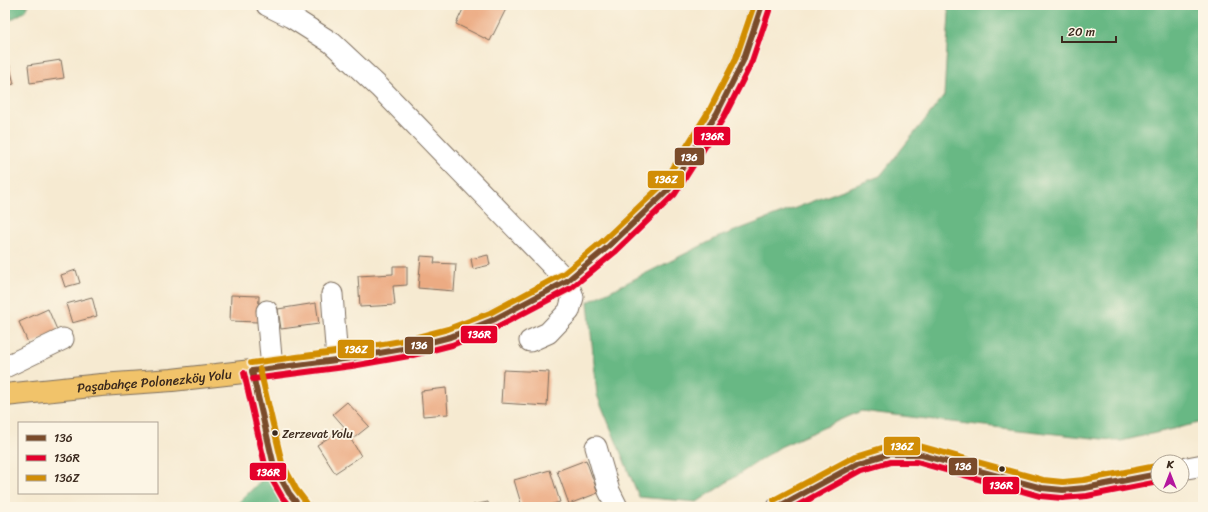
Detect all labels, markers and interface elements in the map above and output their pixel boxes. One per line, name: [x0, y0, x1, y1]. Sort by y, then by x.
scale bar: [1062, 18, 1116, 44]
text: 20 m: [1068, 21, 1095, 43]
line badge: 136R: [693, 126, 731, 146]
text: 136R: [700, 127, 724, 146]
line badge: 136: [674, 147, 705, 166]
text: 136: [680, 148, 698, 167]
line badge: 136Z: [647, 170, 685, 189]
text: 136Z: [654, 170, 678, 189]
line badge: 136R: [460, 325, 498, 344]
text: 136R: [467, 325, 491, 344]
line badge: 136: [404, 336, 434, 355]
text: 136: [410, 336, 428, 355]
line badge: 136Z: [337, 339, 375, 359]
text: 136Z: [344, 340, 368, 359]
street label: Paşabahçe Polonezköy Yolu: [76, 362, 233, 399]
legend: [18, 422, 158, 494]
place label: Zerzevat Yolu: [282, 423, 353, 445]
text: 136: [54, 427, 73, 449]
marker: Zerzevat Yolu: [270, 428, 280, 438]
line badge: 136Z: [883, 436, 921, 456]
text: 136Z: [890, 437, 914, 456]
text: 136R: [54, 447, 81, 469]
north arrow: [1150, 454, 1190, 494]
text: K: [1166, 455, 1175, 474]
line badge: 136: [948, 457, 978, 476]
text: 136: [954, 457, 972, 476]
line badge: 136R: [249, 462, 287, 481]
text: 136R: [256, 463, 280, 482]
unlabelled marker: [997, 464, 1007, 474]
text: 136Z: [54, 467, 81, 489]
line badge: 136R: [982, 476, 1020, 495]
text: 136R: [989, 476, 1013, 495]

